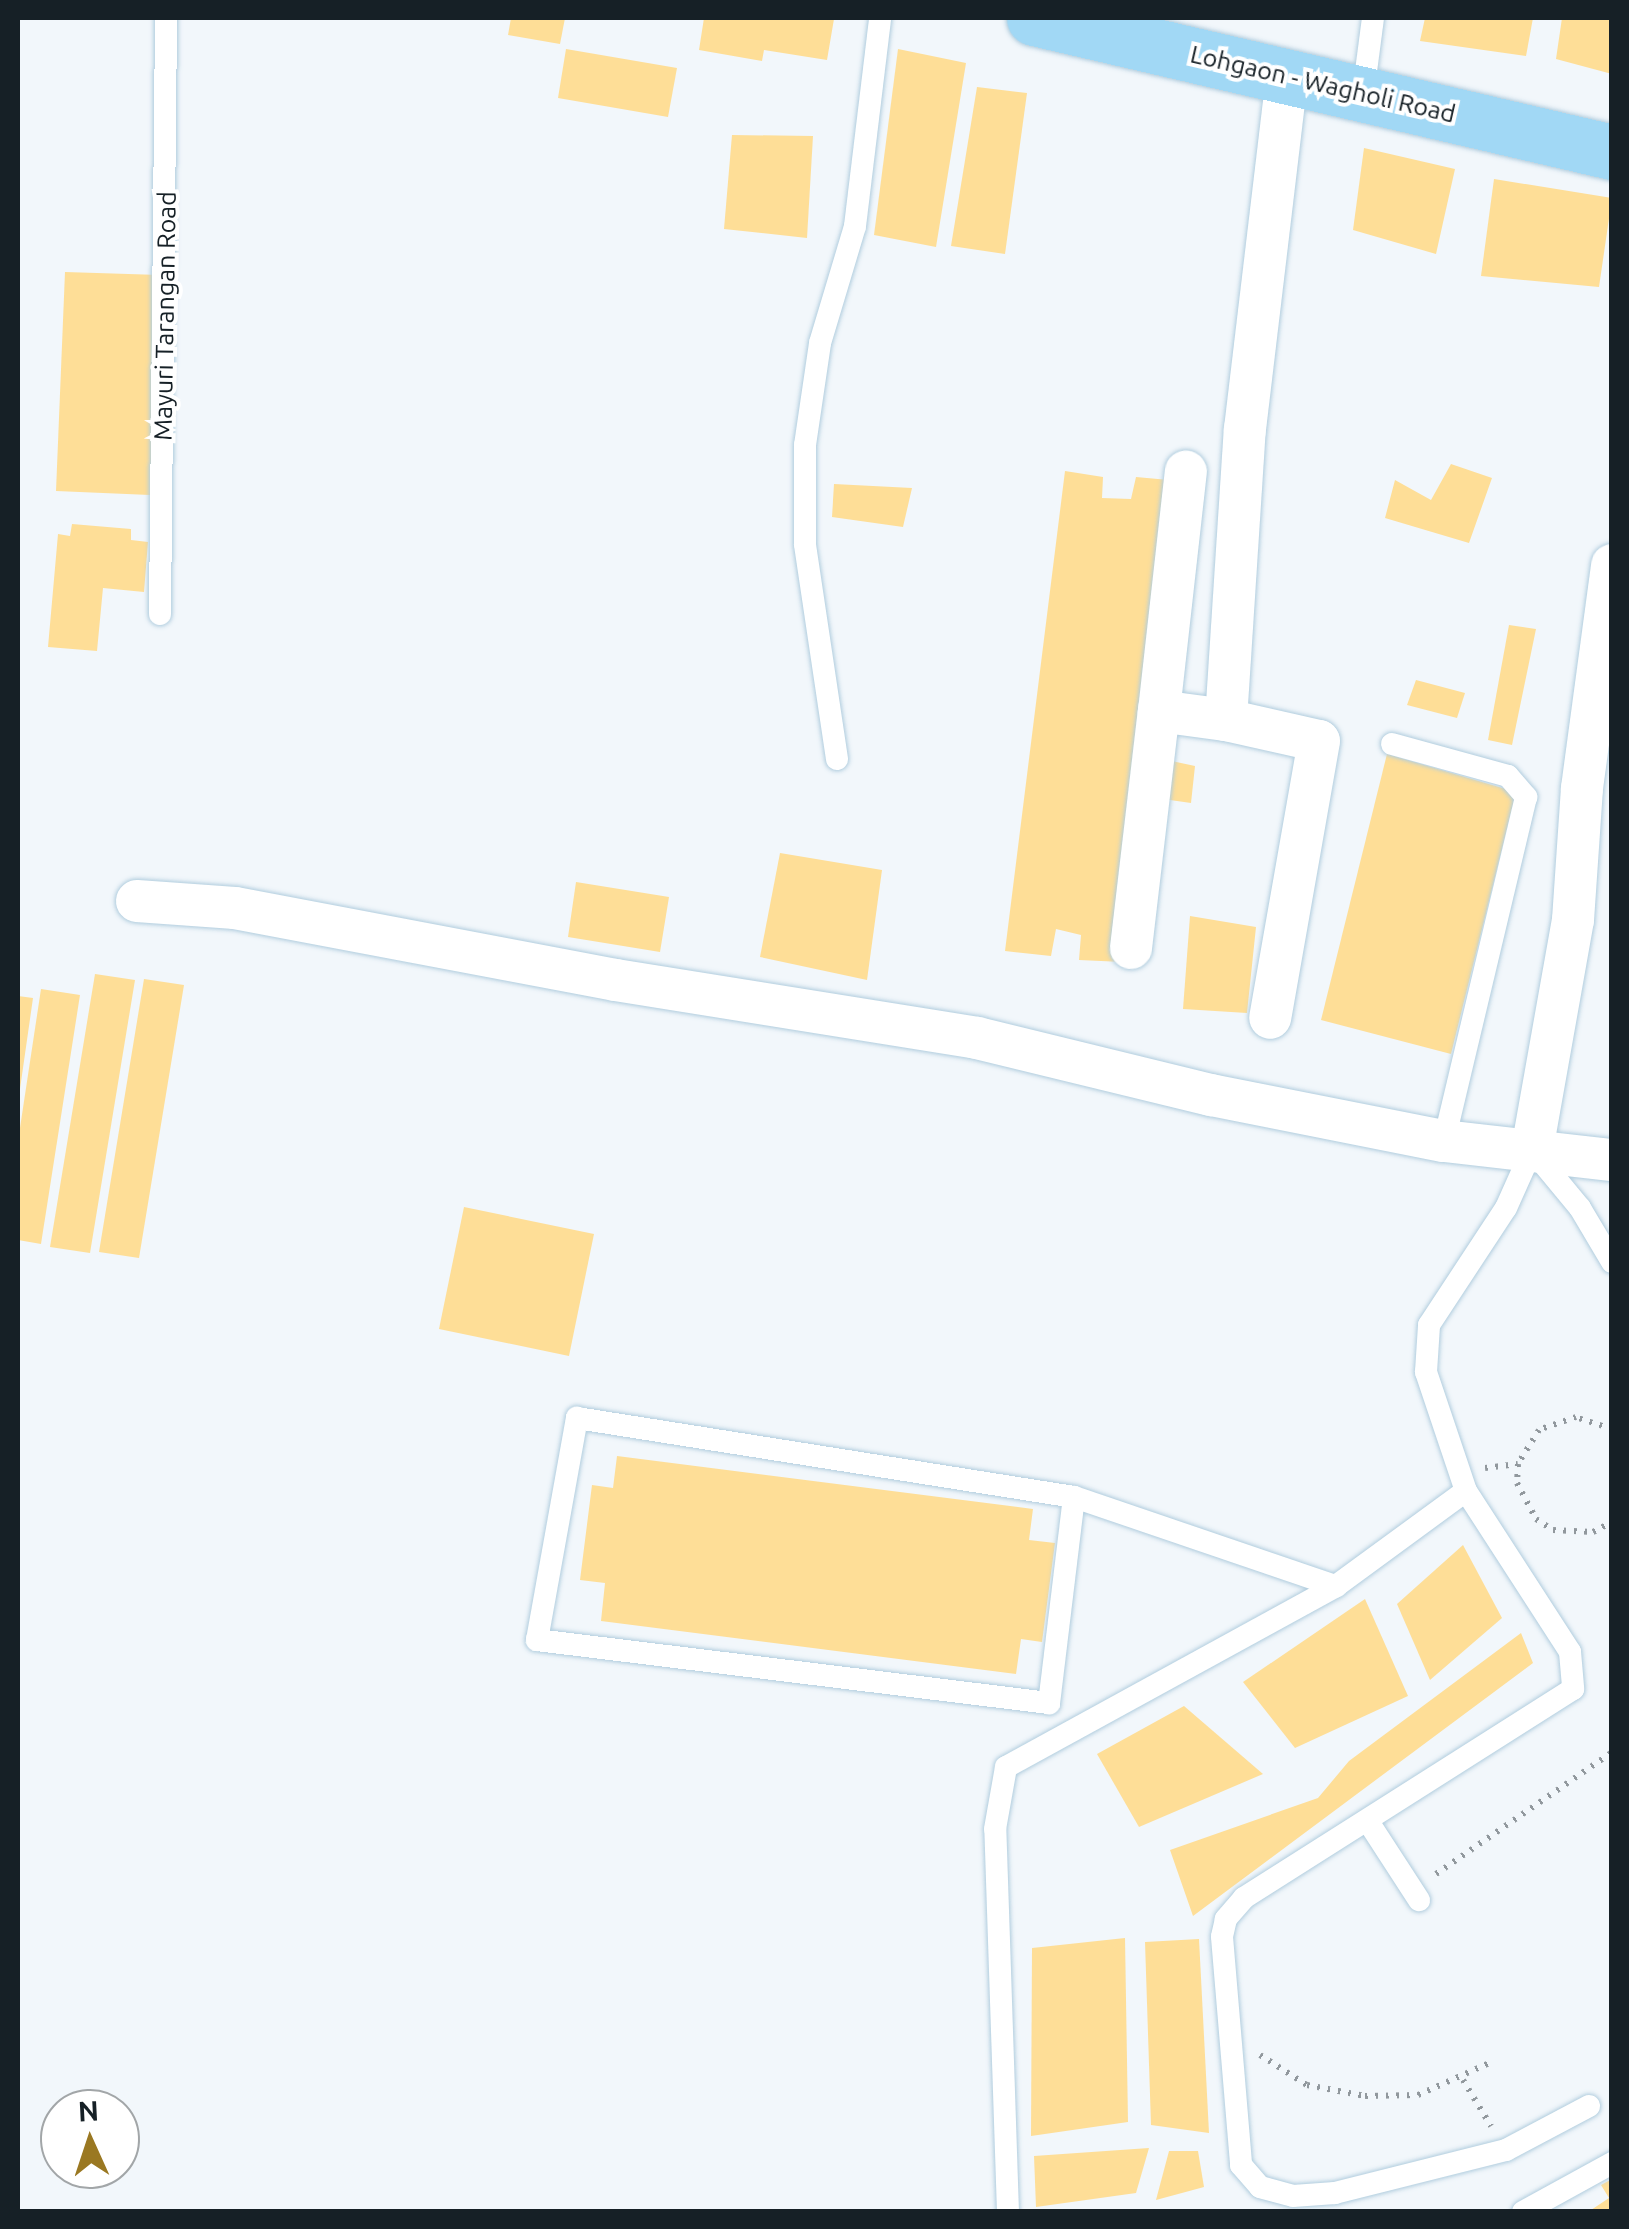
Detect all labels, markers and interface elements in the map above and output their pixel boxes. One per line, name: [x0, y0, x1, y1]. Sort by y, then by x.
street label: Lohgaon - Wagholi Road: [1188, 39, 1458, 129]
street label: Mayuri Tarangan Road: [148, 191, 182, 441]
north arrow: [40, 2089, 140, 2189]
text: N: [77, 2095, 100, 2127]

